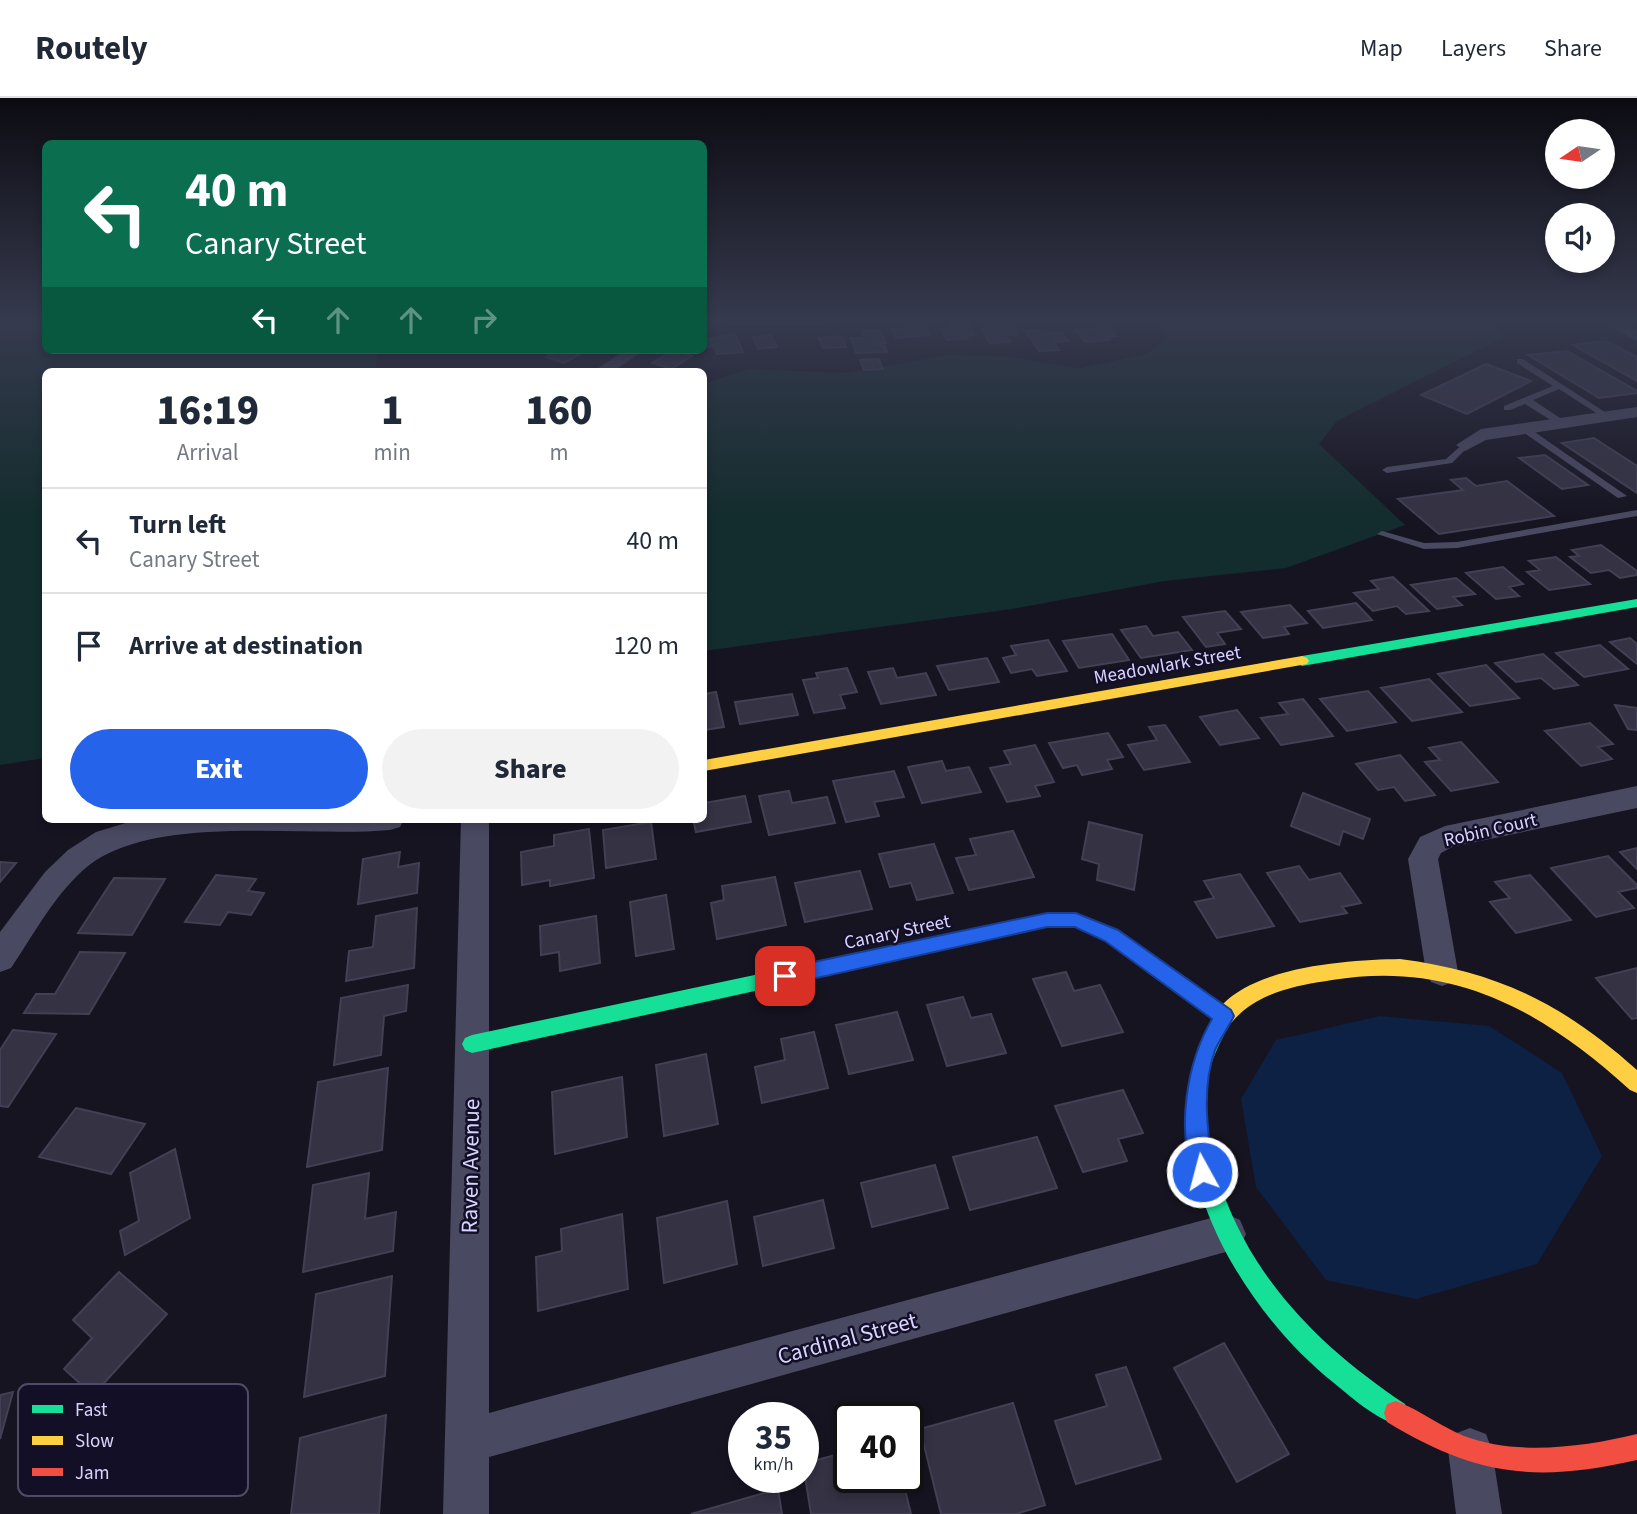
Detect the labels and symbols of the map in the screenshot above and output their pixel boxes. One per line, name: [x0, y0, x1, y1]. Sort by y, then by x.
north arrow: [1545, 119, 1615, 189]
street label: Meadowlark Street: [1092, 639, 1243, 692]
street label: Robin Court: [1441, 807, 1540, 854]
street label: Canary Street: [842, 908, 953, 957]
pin: [755, 946, 815, 1006]
street label: Raven Avenue: [453, 1098, 488, 1234]
position arrow: [1165, 1135, 1239, 1209]
street label: Cardinal Street: [774, 1304, 921, 1373]
legend: [18, 1384, 248, 1496]
text: Fast: [75, 1397, 108, 1424]
speed limit sign: 40: [833, 1402, 924, 1493]
text: Slow: [75, 1428, 114, 1455]
text: Jam: [75, 1460, 109, 1487]

